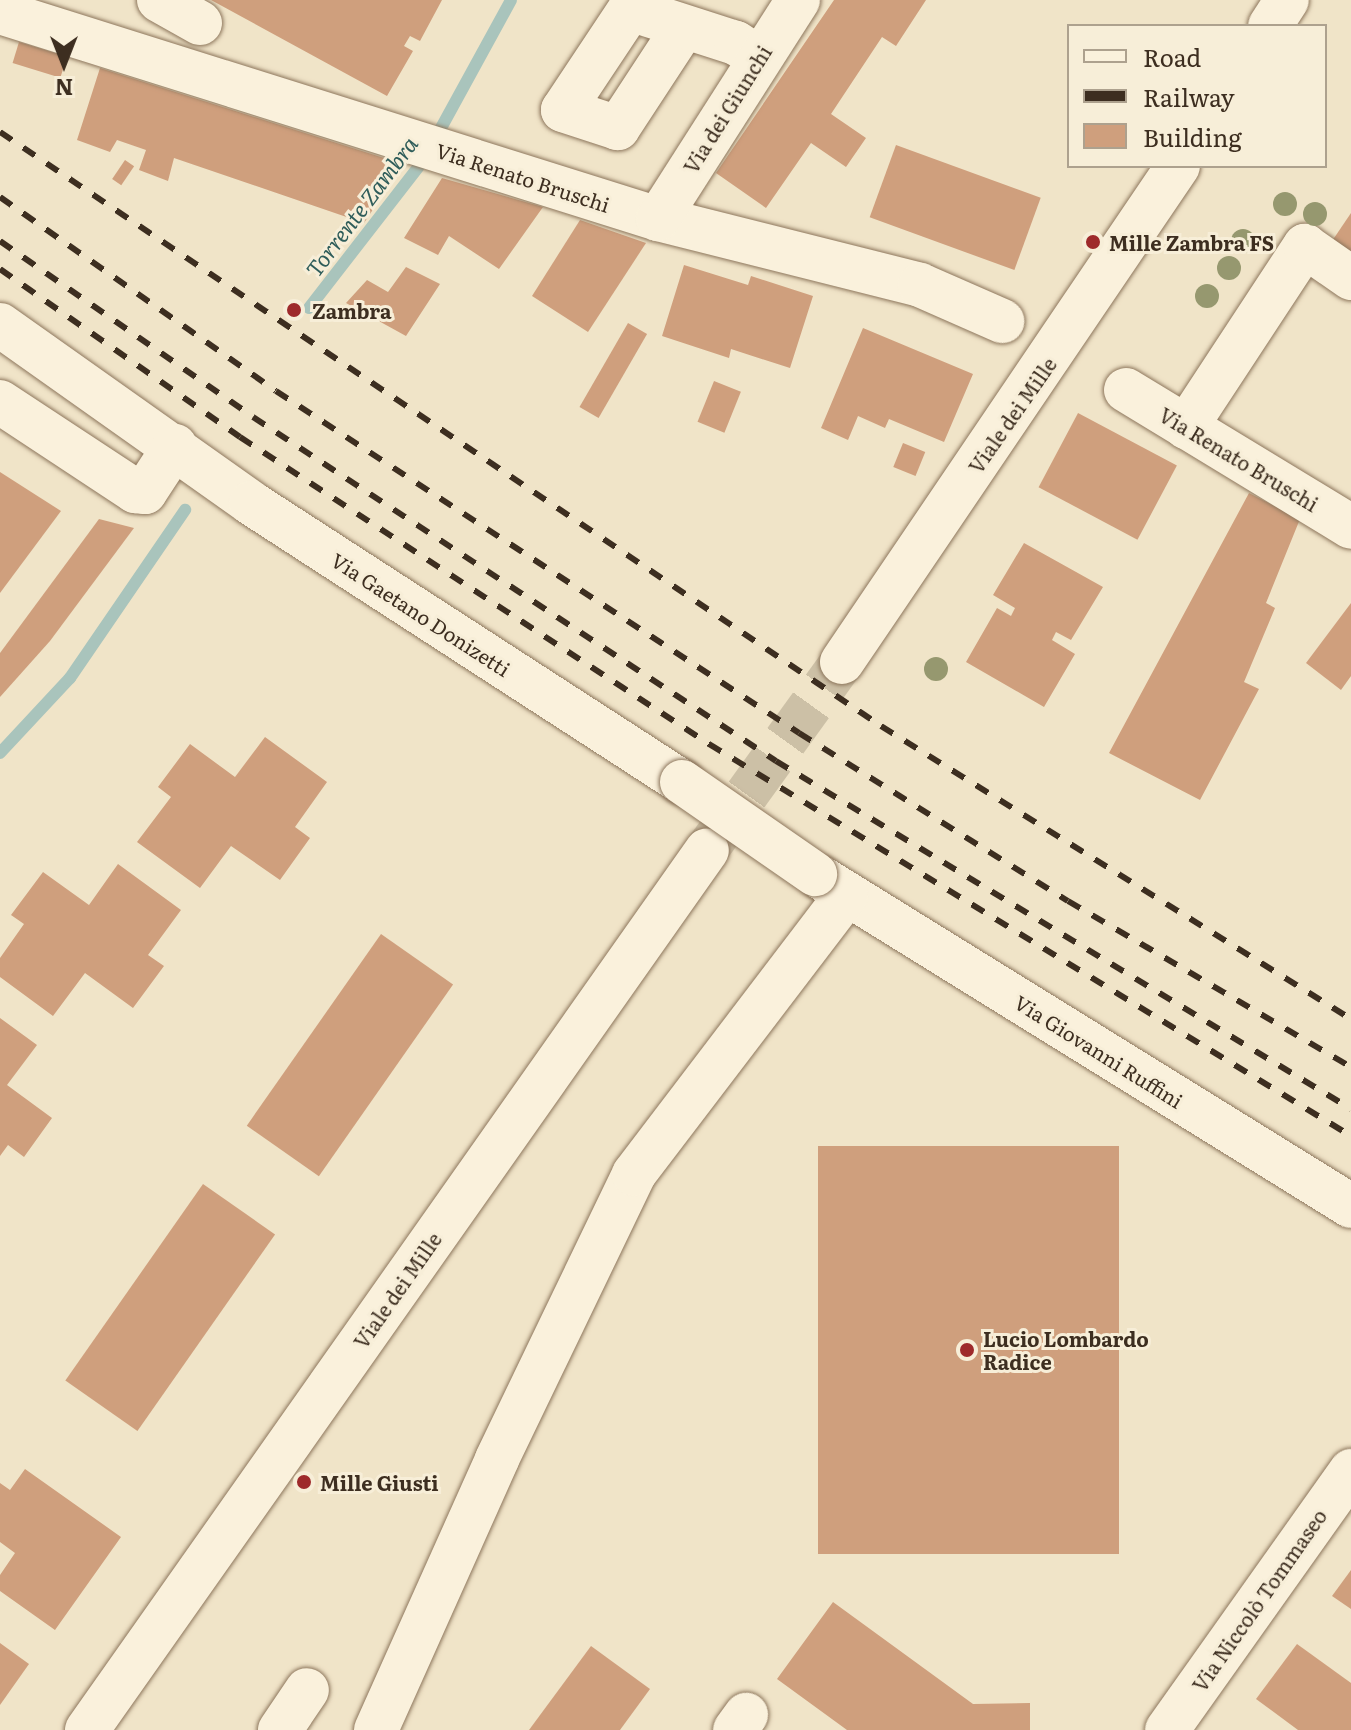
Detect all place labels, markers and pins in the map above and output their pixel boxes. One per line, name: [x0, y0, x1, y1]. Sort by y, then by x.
place label: Mille Zambra FS: [1109, 230, 1274, 254]
marker: Mille Zambra FS: [1084, 233, 1102, 251]
place label: Zambra: [312, 298, 392, 322]
marker: Zambra: [283, 299, 305, 321]
place label: Lucio Lombardo Radice: [983, 1326, 1149, 1373]
marker: Lucio Lombardo Radice: [958, 1341, 976, 1359]
place label: Mille Giusti: [320, 1470, 439, 1494]
marker: Mille Giusti: [295, 1473, 313, 1491]

